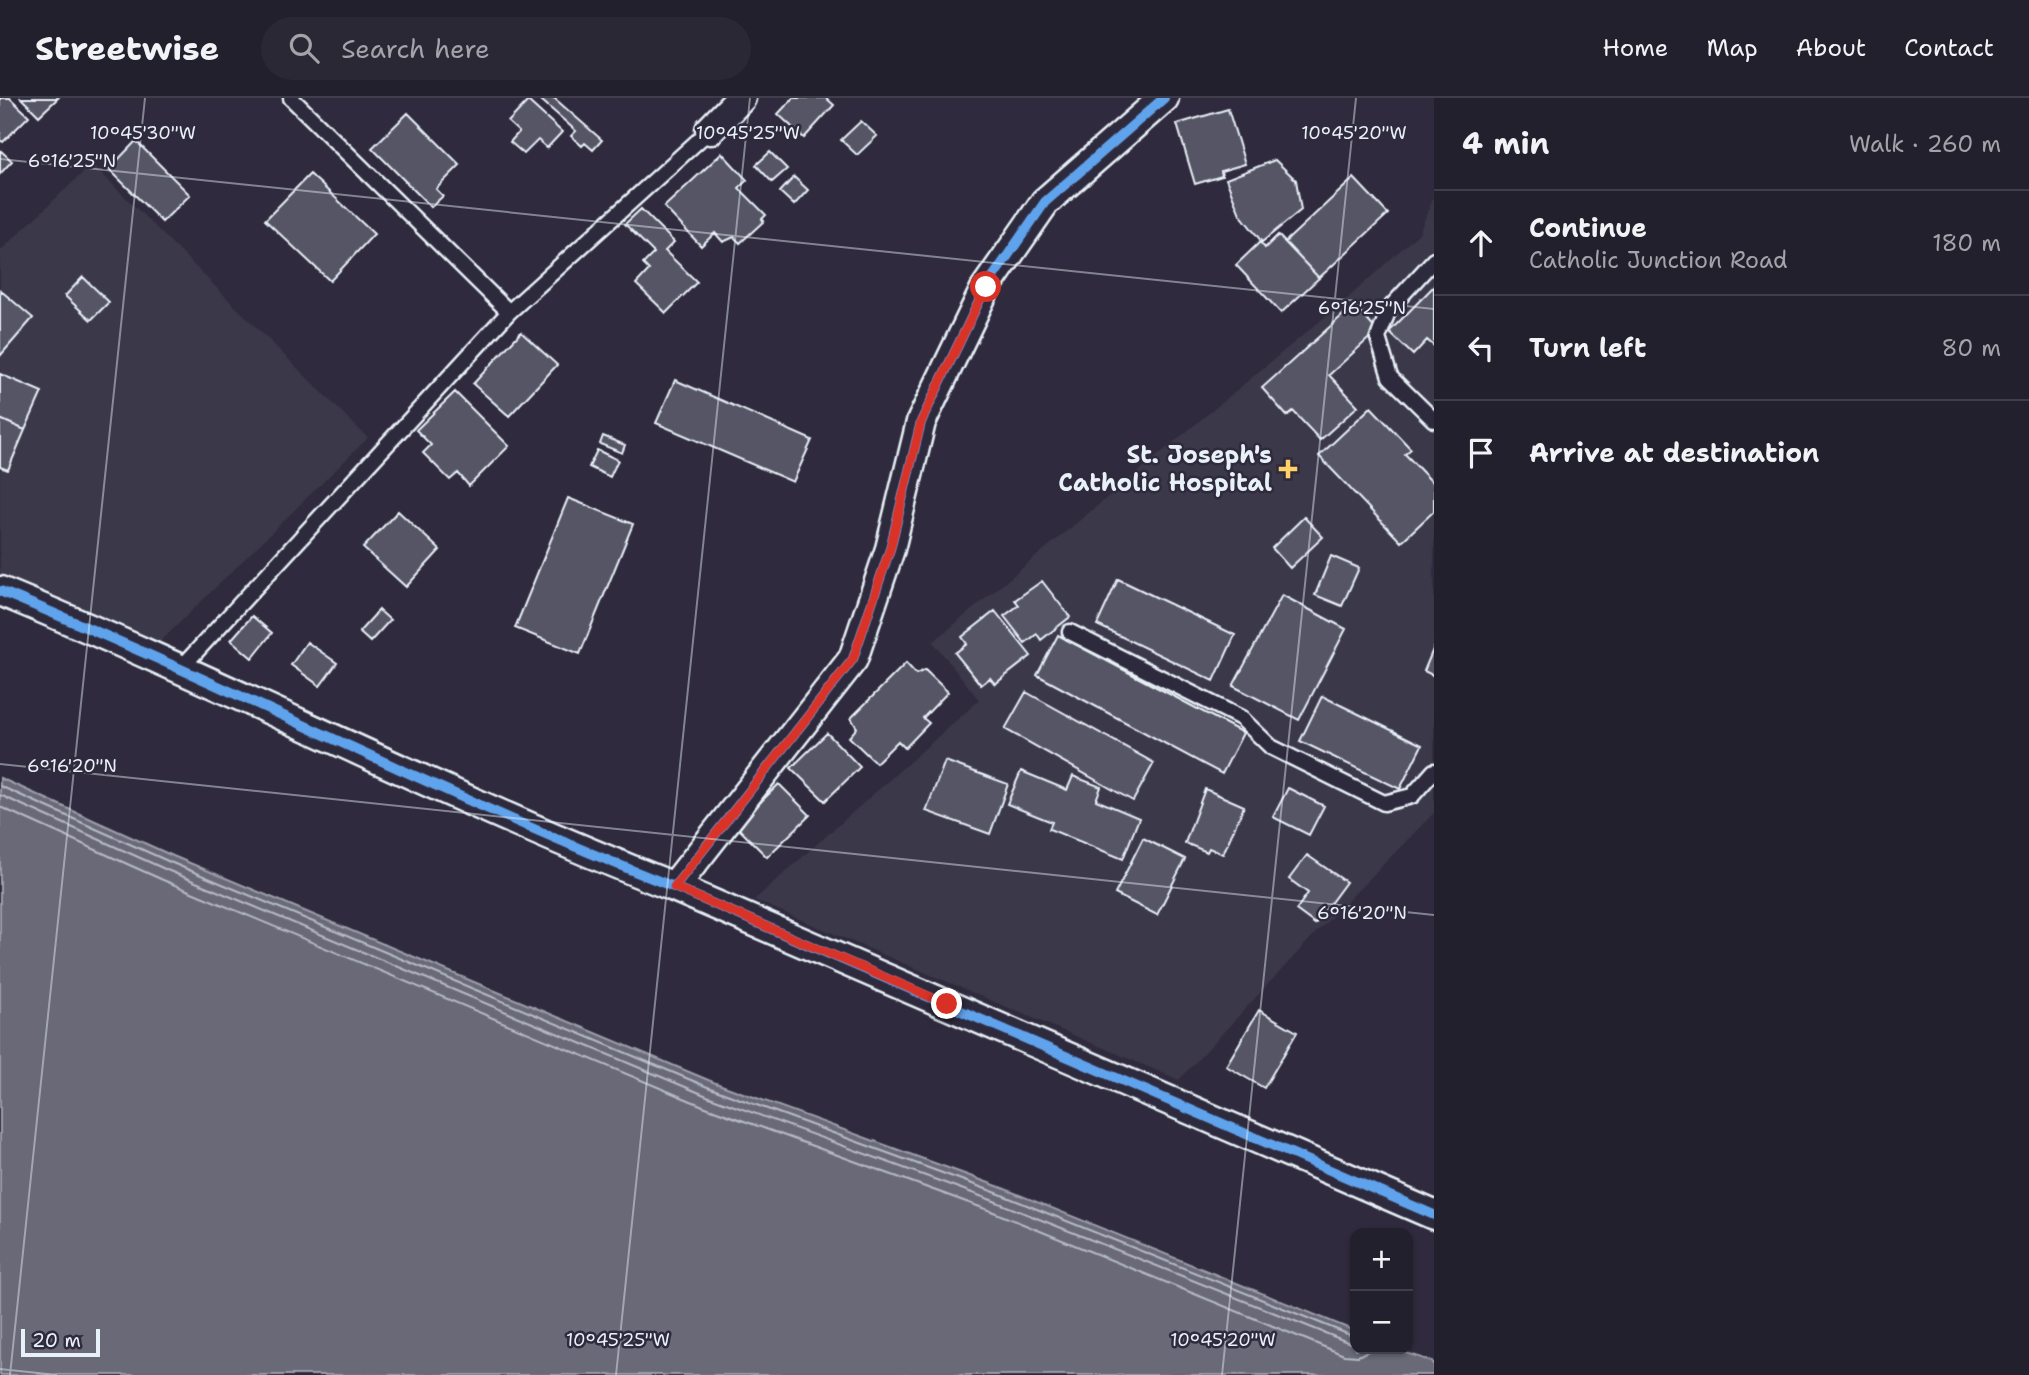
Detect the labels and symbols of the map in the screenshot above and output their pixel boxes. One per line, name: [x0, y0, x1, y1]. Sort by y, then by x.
text: 10°45'30"W: [90, 121, 196, 145]
text: 10°45'25"W: [696, 121, 800, 145]
text: 10°45'20"W: [1301, 121, 1407, 145]
text: 6°16'25"N: [28, 149, 116, 173]
route start: [970, 271, 1001, 302]
text: 6°16'25"N: [1318, 296, 1406, 320]
place label: St. Joseph's Catholic Hospital: [1058, 439, 1272, 499]
marker: St. Joseph's Catholic Hospital: [1278, 459, 1298, 479]
text: 6°16'20"N: [27, 754, 117, 778]
text: 6°16'20"N: [1317, 901, 1407, 925]
route end: [931, 988, 962, 1019]
scale bar: [21, 1326, 100, 1358]
text: 10°45'25"W: [566, 1328, 670, 1352]
text: 10°45'20"W: [1170, 1328, 1276, 1352]

